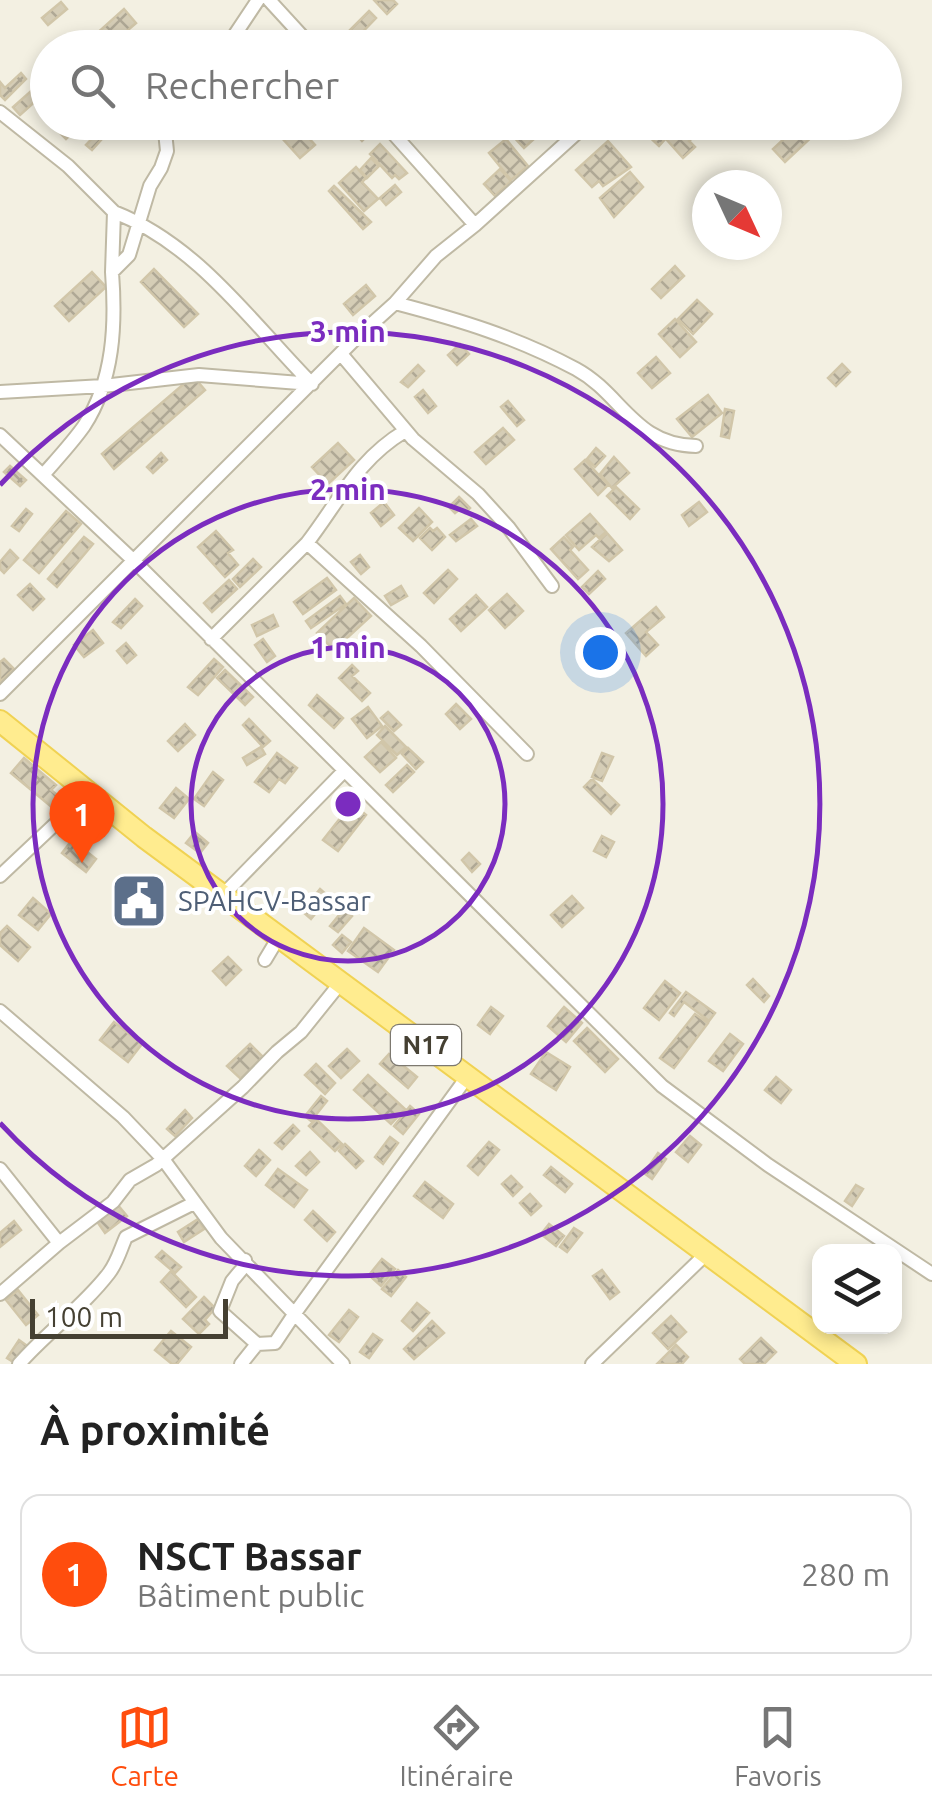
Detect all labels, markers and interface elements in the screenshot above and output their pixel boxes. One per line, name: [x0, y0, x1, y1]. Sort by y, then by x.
search box: [30, 30, 902, 140]
icon: search: [65, 58, 120, 113]
text: Rechercher: [145, 64, 339, 106]
north arrow: [692, 170, 782, 260]
text: 3 min: [310, 314, 386, 348]
text: 2 min: [310, 472, 386, 506]
your location: [575, 627, 626, 678]
text: 1 min: [310, 630, 386, 664]
pin: 1: [49, 780, 114, 863]
centre of rings: [330, 786, 366, 822]
public building icon: SPAHCV-Bassar: [109, 871, 169, 931]
place label: SPAHCV-Bassar: [178, 885, 371, 916]
road number: N17: [391, 1025, 461, 1065]
map controls: [812, 1244, 902, 1334]
button: layers: [812, 1244, 902, 1334]
scale bar: [30, 1294, 228, 1338]
text: 100 m: [45, 1301, 123, 1332]
text: À proximité: [40, 1406, 270, 1453]
text: NSCT Bassar: [137, 1535, 362, 1577]
text: 1: [65, 1556, 84, 1592]
text: 280 m: [801, 1556, 890, 1592]
text: Bâtiment public: [137, 1577, 364, 1613]
tab: Carte: [110, 1700, 179, 1791]
tab: Itinéraire: [399, 1700, 514, 1791]
tab: Favoris: [734, 1700, 822, 1791]

